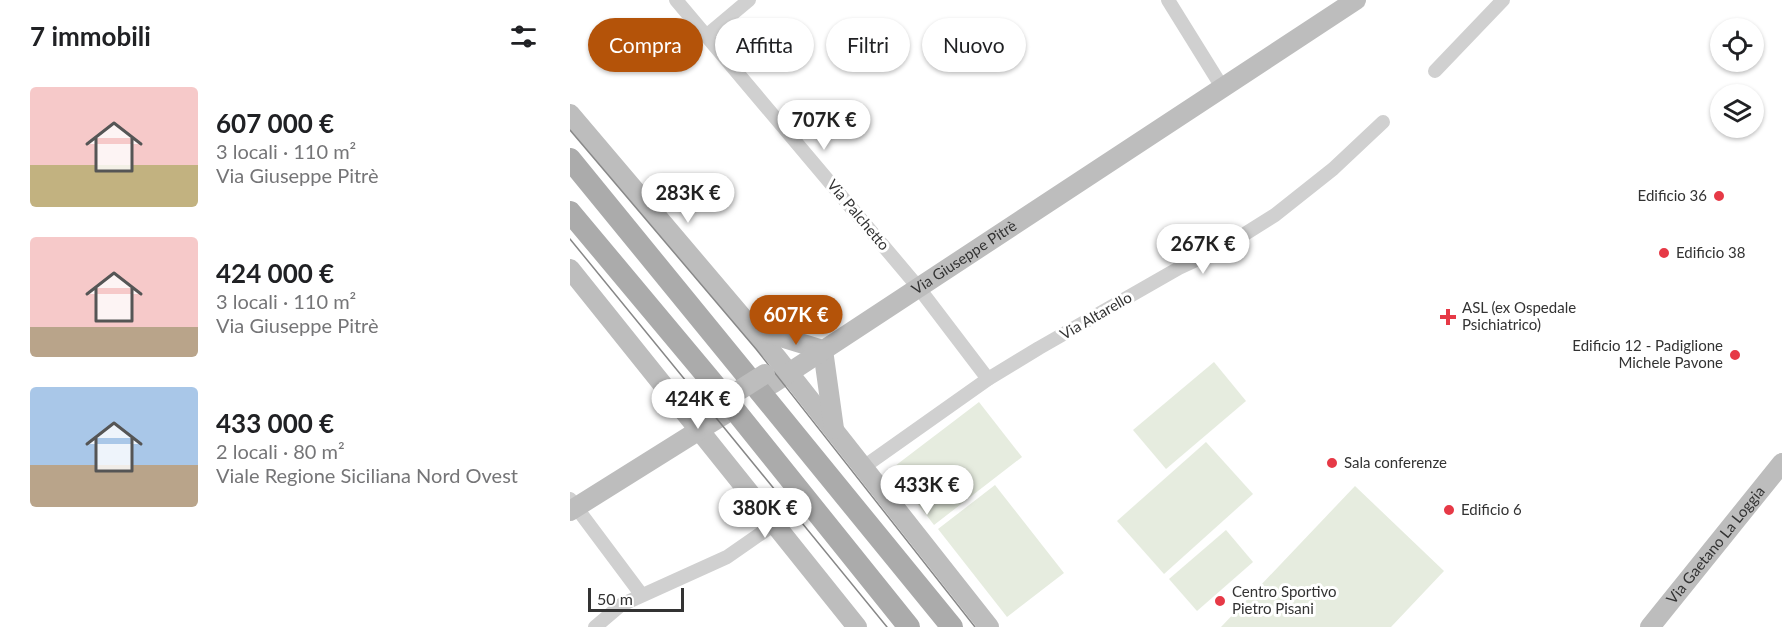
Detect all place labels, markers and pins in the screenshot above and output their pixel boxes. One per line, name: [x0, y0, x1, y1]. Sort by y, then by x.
pin: 707K €: [775, 100, 873, 151]
pin: 283K €: [639, 173, 737, 224]
place label: Edificio 36: [1638, 186, 1707, 204]
marker: Edificio 36: [1712, 189, 1726, 203]
pin: 267K €: [1154, 224, 1252, 275]
place label: Edificio 38: [1676, 243, 1745, 261]
marker: Edificio 38: [1657, 246, 1671, 260]
pin: 607K €: [747, 295, 845, 346]
place label: ASL (ex Ospedale Psichiatrico): [1462, 298, 1576, 333]
marker: ASL (ex Ospedale Psichiatrico): [1439, 308, 1457, 326]
place label: Edificio 12 - Padiglione Michele Pavone: [1572, 336, 1723, 371]
marker: Edificio 12 - Padiglione Michele Pavone: [1728, 348, 1742, 362]
pin: 424K €: [649, 379, 747, 430]
place label: Sala conferenze: [1344, 453, 1447, 471]
marker: Sala conferenze: [1325, 456, 1339, 470]
pin: 433K €: [878, 465, 976, 516]
pin: 380K €: [716, 488, 814, 539]
place label: Edificio 6: [1461, 500, 1522, 518]
marker: Edificio 6: [1442, 503, 1456, 517]
place label: Centro Sportivo Pietro Pisani: [1232, 582, 1337, 617]
marker: Centro Sportivo Pietro Pisani: [1213, 594, 1227, 608]

